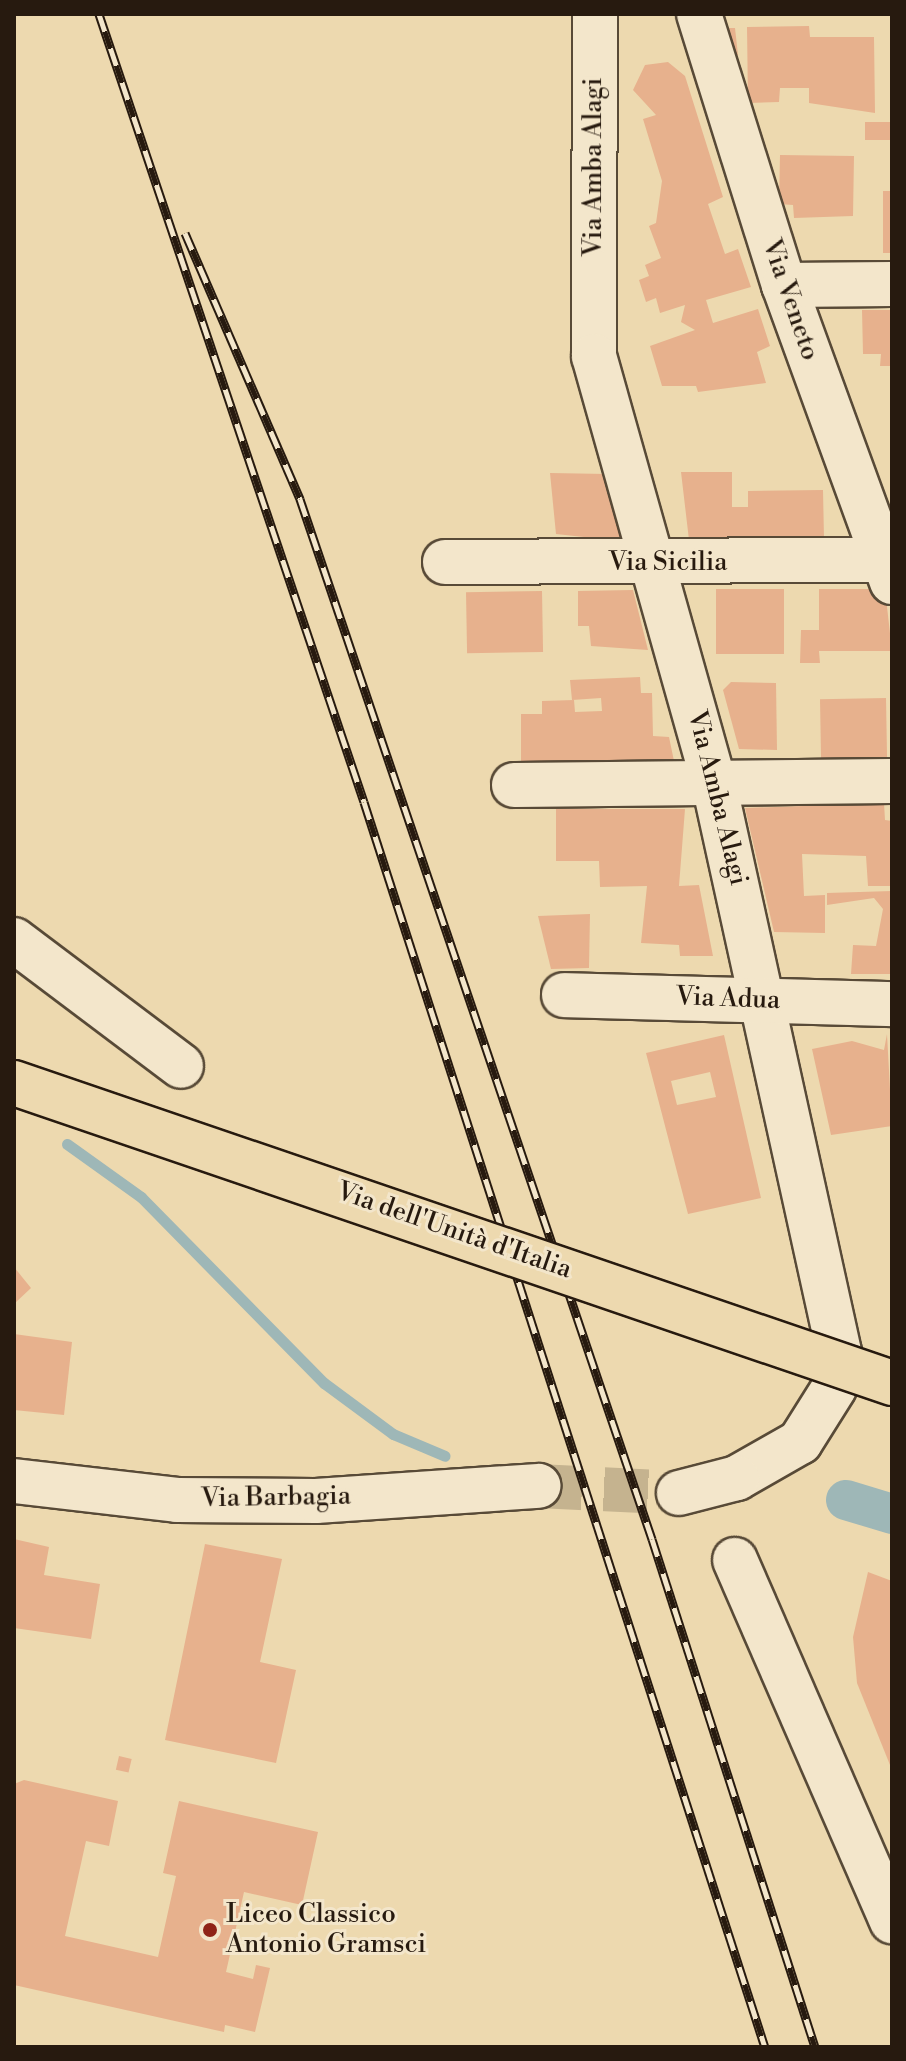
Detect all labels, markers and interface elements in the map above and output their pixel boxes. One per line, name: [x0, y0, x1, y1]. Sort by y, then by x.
street label: Via Amba Alagi: [578, 78, 610, 256]
street label: Via Veneto: [755, 235, 825, 365]
street label: Via Sicilia: [609, 547, 727, 579]
street label: Via Amba Alagi: [680, 707, 754, 889]
street label: Via Adua: [675, 982, 781, 1016]
street label: Via dell'Unità d'Italia: [332, 1176, 576, 1286]
street label: Via Barbagia: [201, 1481, 351, 1515]
place label: Liceo Classico Antonio Gramsci: [226, 1899, 426, 1960]
marker: Liceo Classico Antonio Gramsci: [201, 1921, 219, 1939]

